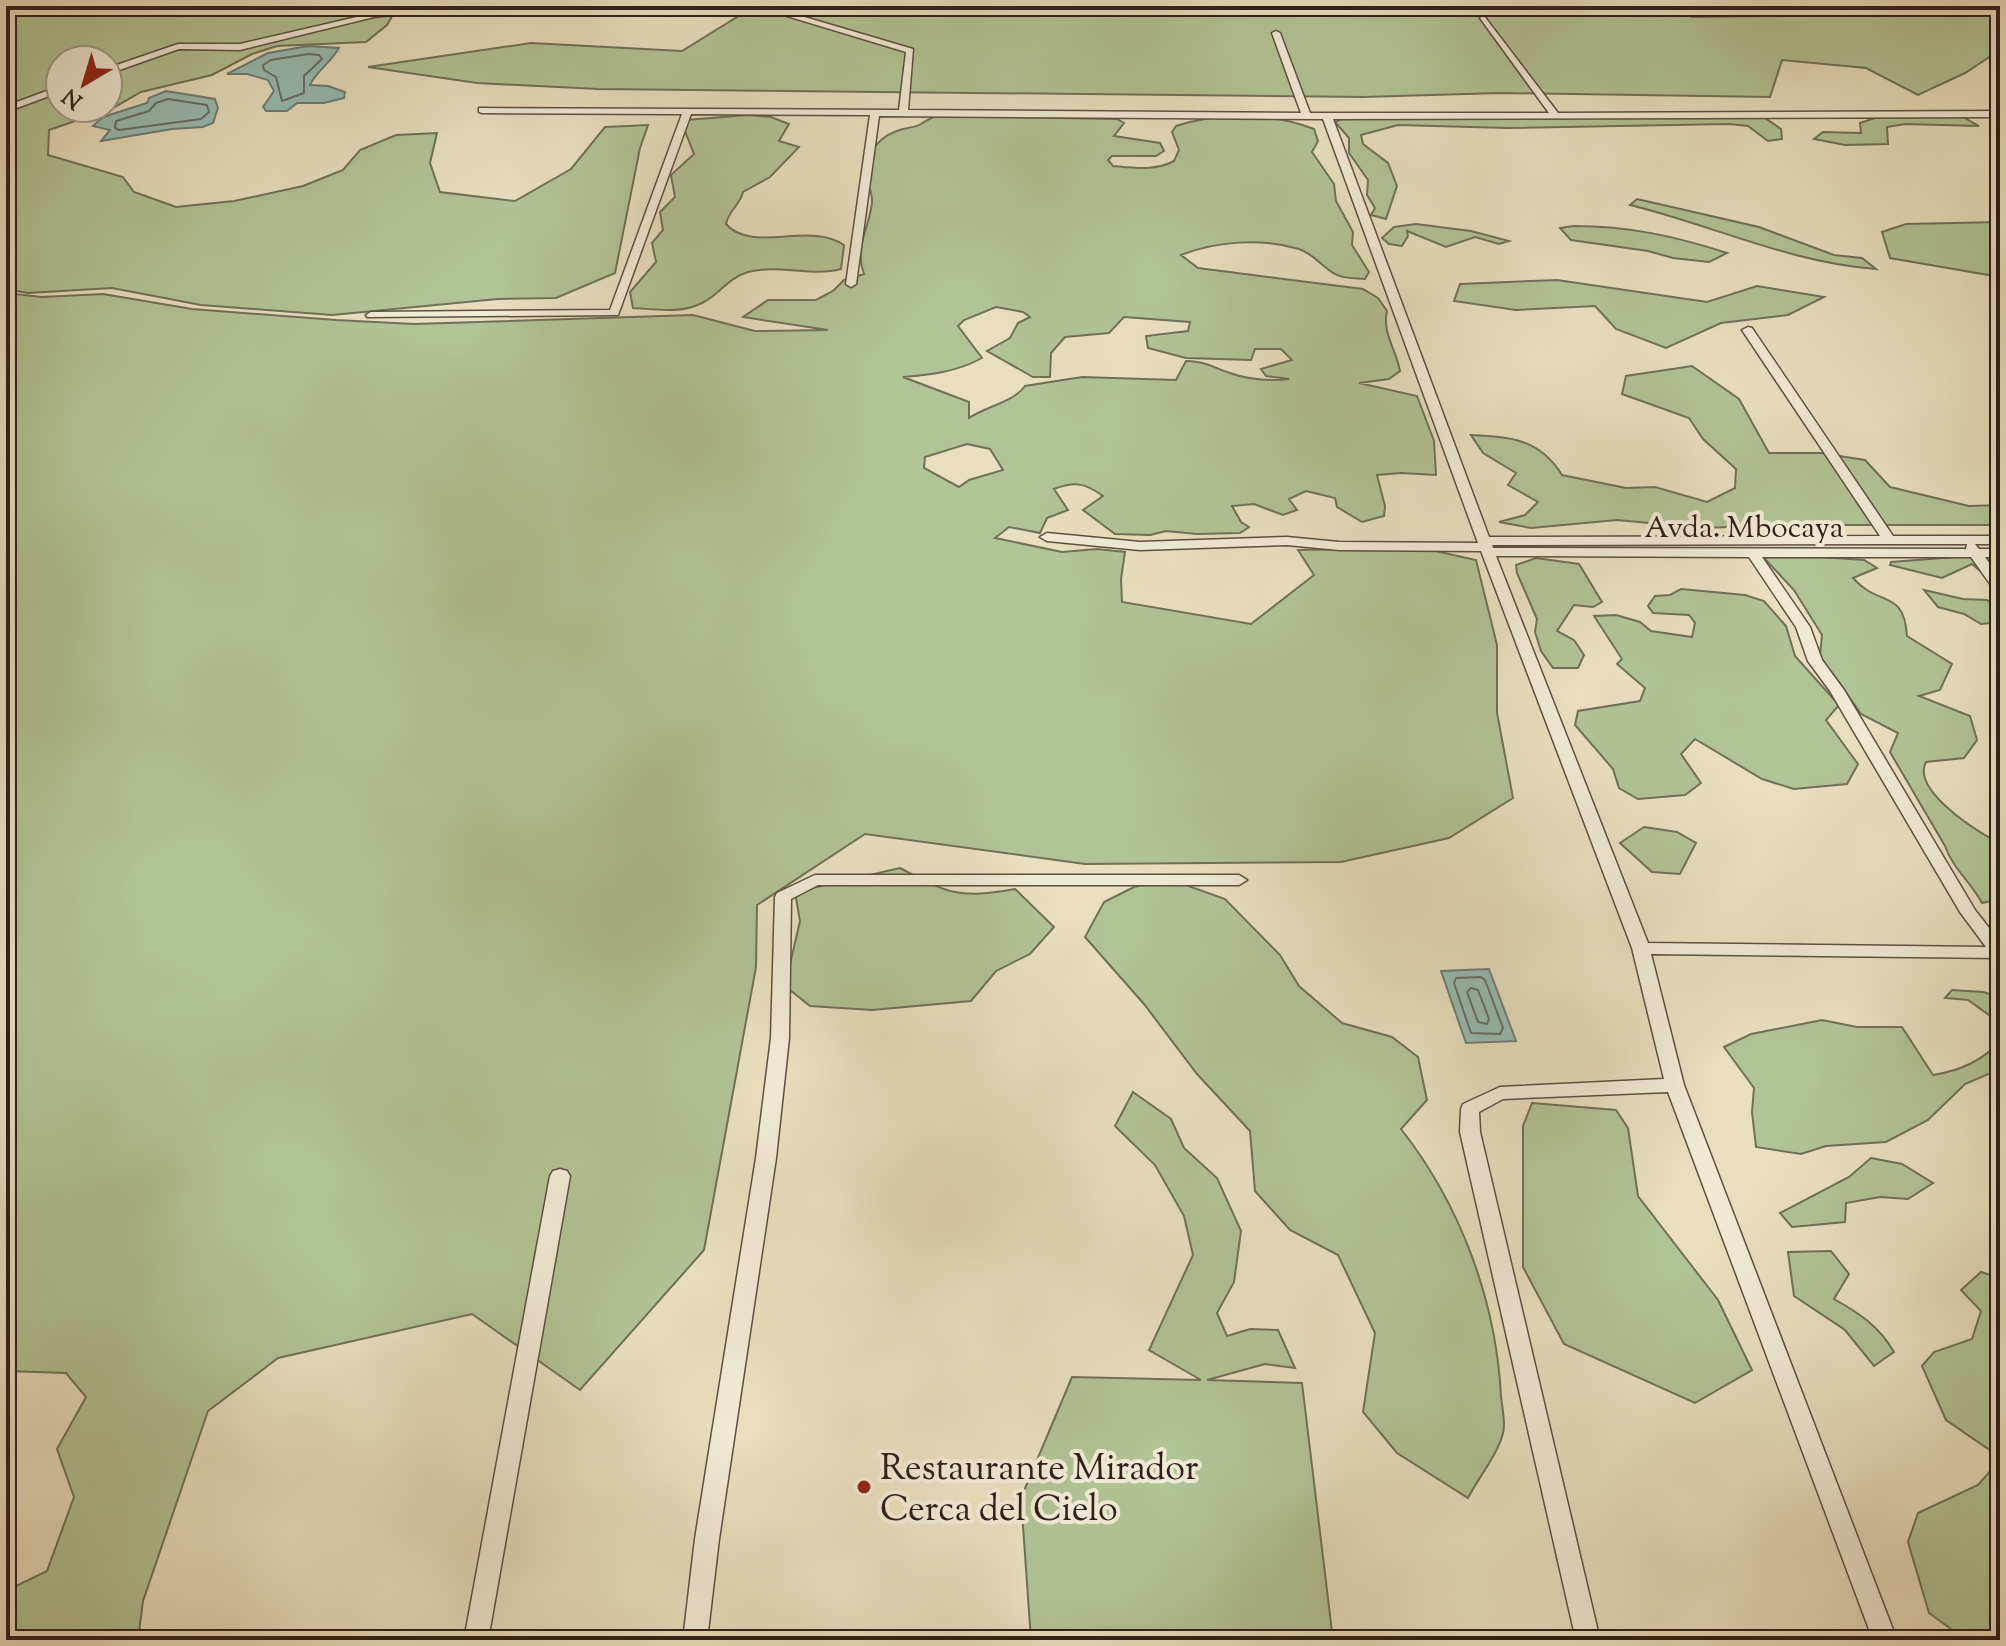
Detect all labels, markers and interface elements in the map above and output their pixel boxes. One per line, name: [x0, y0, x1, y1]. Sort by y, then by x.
north arrow: [44, 44, 124, 124]
text: N: [56, 79, 90, 115]
street label: Avda. Mbocaya: [1645, 508, 1844, 551]
place label: Restaurante Mirador Cerca del Cielo: [880, 1444, 1199, 1537]
marker: Restaurante Mirador Cerca del Cielo: [855, 1478, 873, 1496]

